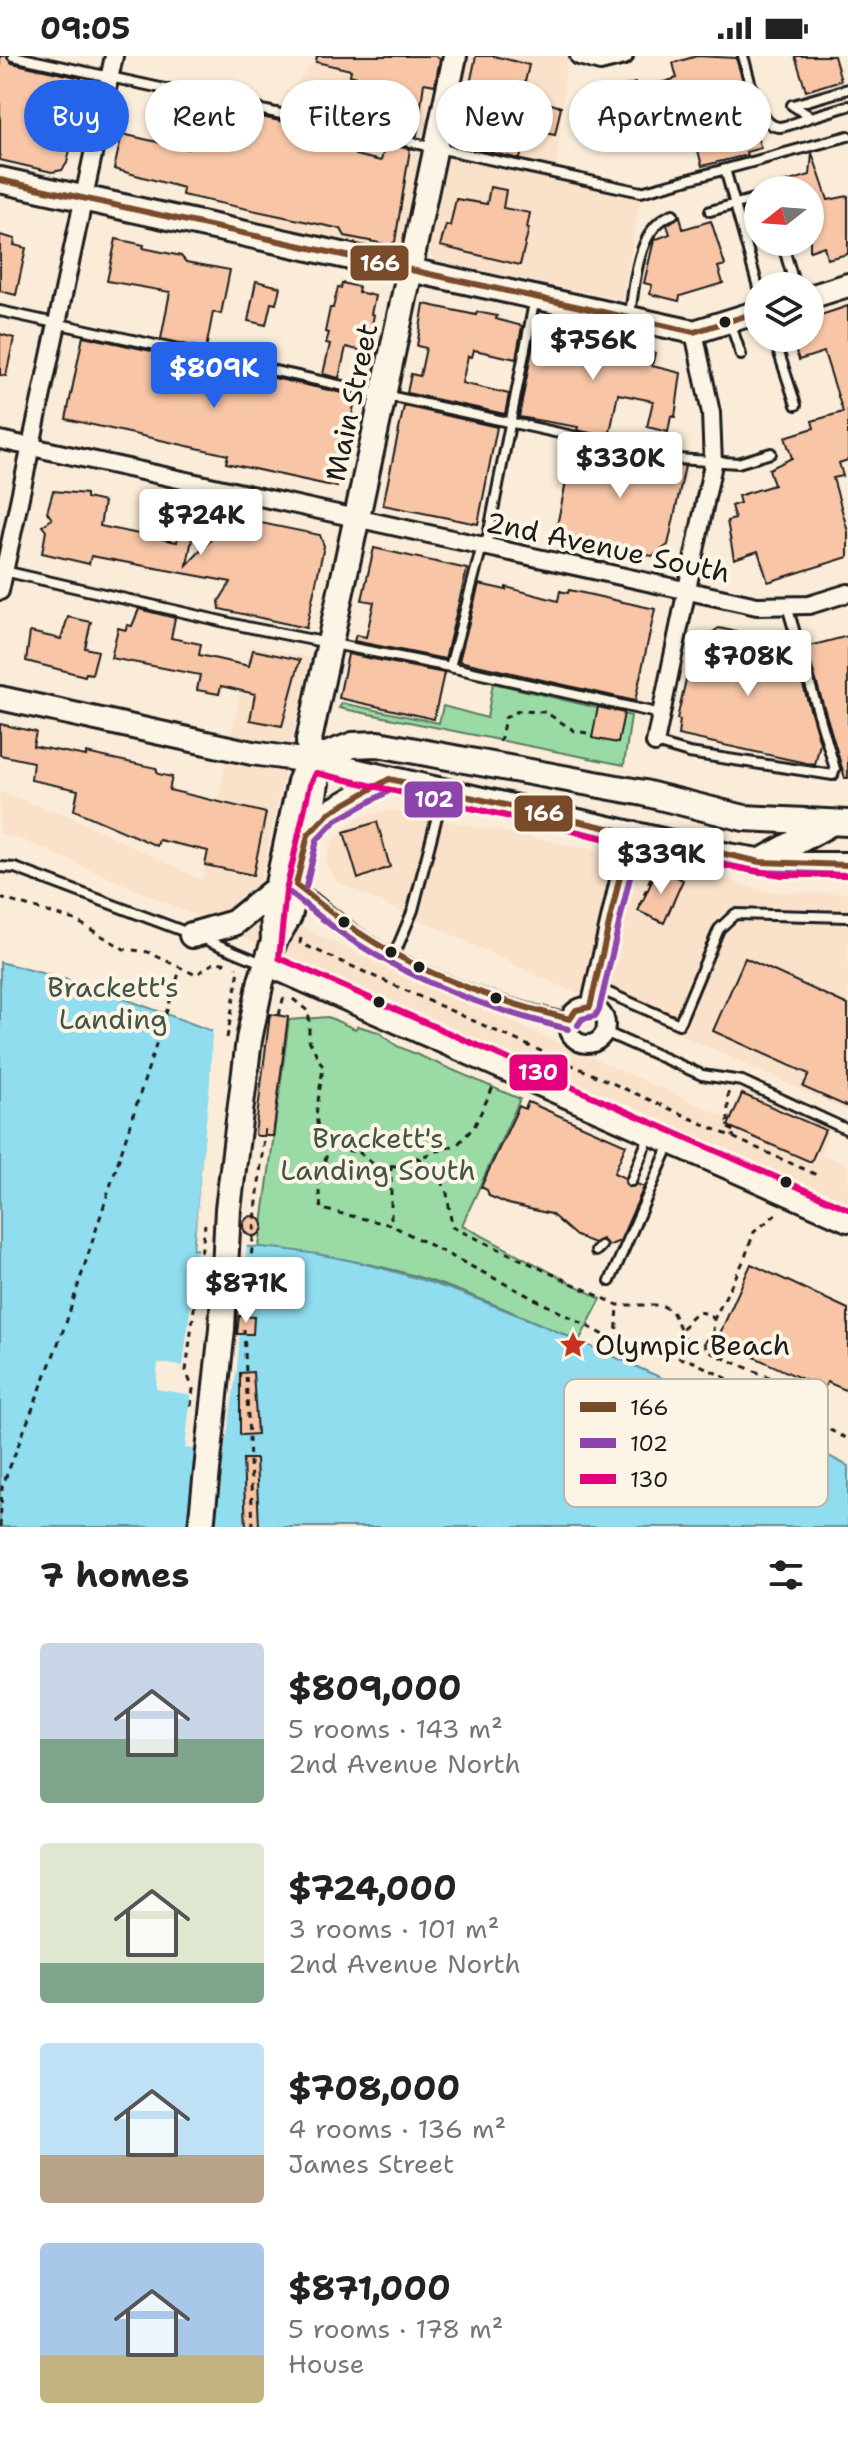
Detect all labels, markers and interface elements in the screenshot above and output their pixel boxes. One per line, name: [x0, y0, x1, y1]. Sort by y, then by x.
text: 09:05: [40, 8, 130, 49]
chip: Buy: [24, 80, 129, 152]
chip: Rent: [145, 80, 264, 152]
chip: Filters: [280, 80, 420, 152]
chip: New: [436, 80, 553, 152]
chip: Apartment: [569, 80, 771, 152]
north arrow: [744, 176, 824, 256]
map controls: [744, 176, 824, 352]
line badge: 166: [349, 244, 410, 282]
text: 166: [360, 249, 400, 278]
button: layers: [744, 272, 824, 352]
pin: $756K: [537, 314, 649, 382]
unlabelled marker: [717, 314, 733, 330]
street label: Main Street: [316, 319, 386, 485]
text: $756K: [549, 322, 637, 357]
pin: $809K: [158, 342, 270, 410]
text: $809K: [169, 350, 259, 385]
pin: $330K: [564, 432, 676, 500]
text: $330K: [575, 440, 665, 475]
pin: $724K: [145, 489, 257, 557]
text: $724K: [157, 497, 245, 532]
street label: 2nd Avenue South: [482, 503, 734, 591]
pin: $708K: [692, 630, 804, 698]
text: $708K: [703, 638, 793, 673]
line badge: 102: [403, 780, 464, 819]
text: 102: [414, 785, 454, 814]
line badge: 166: [513, 794, 574, 833]
text: 166: [524, 799, 564, 828]
pin: $339K: [605, 828, 717, 896]
text: $339K: [617, 836, 705, 871]
unlabelled marker: [336, 914, 352, 930]
unlabelled marker: [383, 944, 399, 960]
unlabelled marker: [411, 959, 427, 975]
park label: Brackett's Landing: [47, 968, 179, 1038]
unlabelled marker: [488, 990, 504, 1006]
unlabelled marker: [371, 994, 387, 1010]
line badge: 130: [508, 1053, 569, 1092]
text: 130: [518, 1058, 558, 1087]
park label: Brackett's Landing South: [280, 1119, 476, 1189]
unlabelled marker: [778, 1174, 794, 1190]
pin: $871K: [190, 1257, 302, 1325]
text: $871K: [205, 1265, 287, 1300]
place label: Olympic Beach: [595, 1326, 790, 1364]
place icon: Olympic Beach: [558, 1330, 588, 1360]
legend: [564, 1379, 828, 1507]
text: 166: [630, 1393, 669, 1422]
text: 102: [630, 1429, 668, 1458]
text: 130: [630, 1465, 669, 1494]
text: 7 homes: [40, 1552, 189, 1598]
icon: filters: [764, 1553, 808, 1597]
text: $809,000: [288, 1665, 461, 1711]
icon: home: [104, 1675, 200, 1771]
text: 5 rooms · 143 m²: [288, 1711, 503, 1746]
text: 2nd Avenue North: [288, 1746, 521, 1781]
text: $724,000: [288, 1865, 457, 1911]
icon: home: [104, 1875, 200, 1971]
text: 3 rooms · 101 m²: [288, 1911, 499, 1946]
text: 2nd Avenue North: [288, 1946, 521, 1981]
text: $708,000: [288, 2065, 460, 2111]
icon: home: [104, 2075, 200, 2171]
text: 4 rooms · 136 m²: [288, 2111, 506, 2146]
text: James Street: [288, 2146, 454, 2181]
text: $871,000: [288, 2265, 451, 2311]
icon: home: [104, 2275, 200, 2371]
text: 5 rooms · 178 m²: [288, 2311, 504, 2346]
text: House: [288, 2346, 364, 2381]

